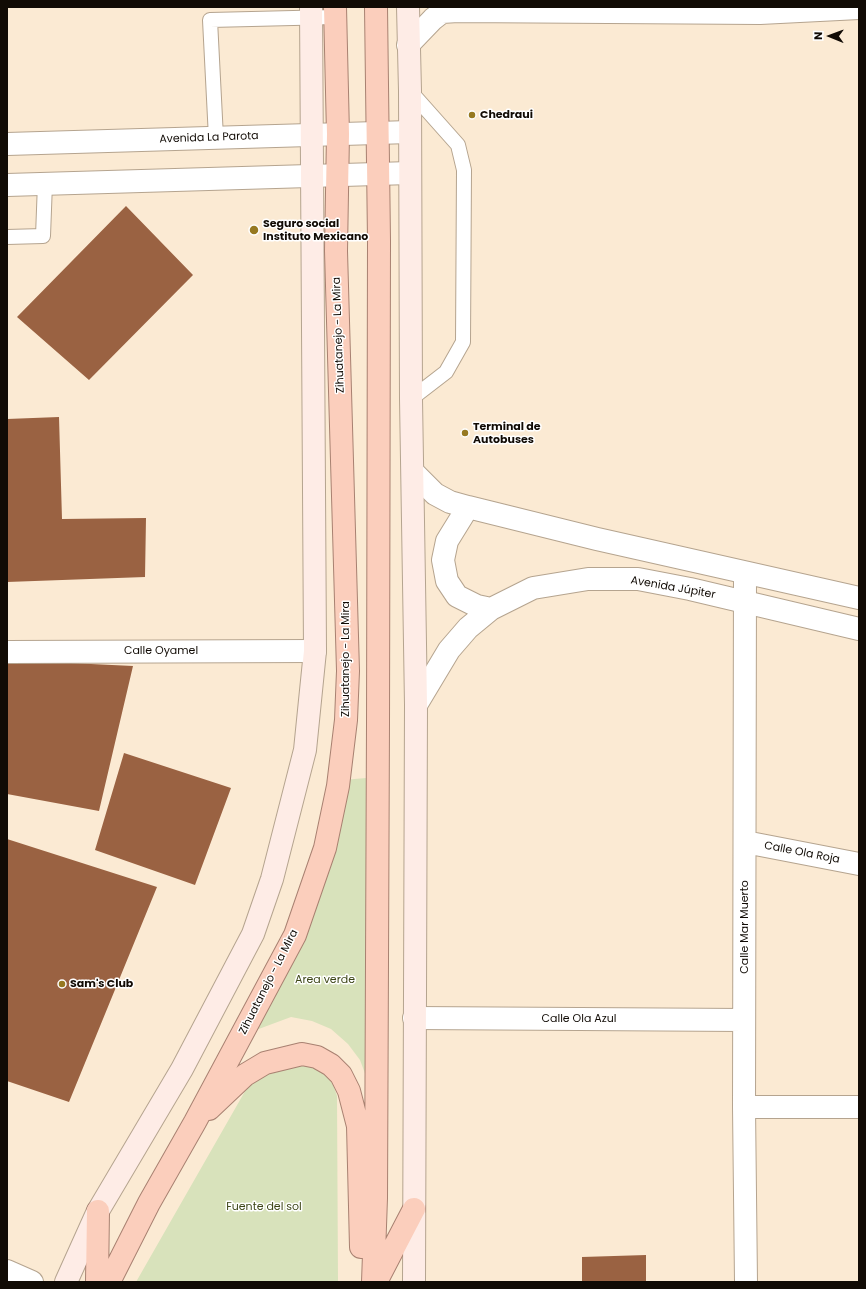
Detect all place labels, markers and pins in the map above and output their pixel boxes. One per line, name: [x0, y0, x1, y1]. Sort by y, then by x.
place label: Chedraui: [480, 108, 533, 122]
marker: Chedraui: [467, 110, 477, 120]
place label: Seguro social Instituto Mexicano: [263, 217, 368, 243]
marker: Seguro social Instituto Mexicano: [248, 224, 260, 236]
place label: Terminal de Autobuses: [473, 420, 541, 446]
marker: Terminal de Autobuses: [460, 428, 470, 438]
place label: Sam's Club: [70, 977, 133, 991]
marker: Sam's Club: [57, 979, 67, 989]

